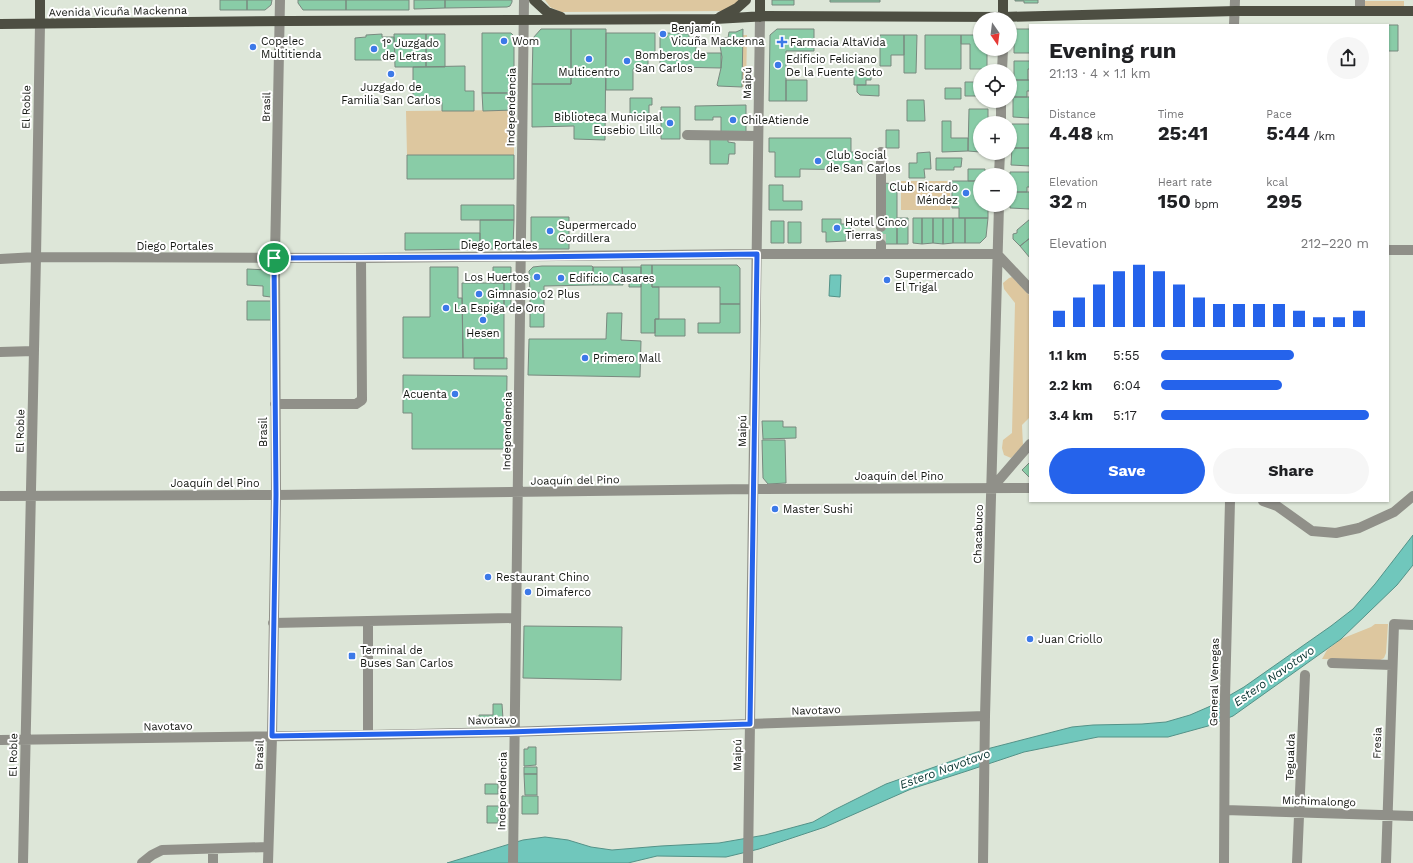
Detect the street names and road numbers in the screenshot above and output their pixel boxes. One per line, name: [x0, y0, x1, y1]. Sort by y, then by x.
street label: Avenida Vicuña Mackenna: [49, 4, 187, 19]
street label: Maipú: [741, 67, 754, 99]
street label: Independencia: [504, 68, 519, 146]
street label: El Roble: [20, 85, 33, 129]
street label: Brasil: [260, 91, 273, 122]
street label: Diego Portales: [460, 239, 538, 252]
street label: Diego Portales: [136, 240, 214, 253]
street label: Independencia: [500, 392, 515, 470]
street label: El Roble: [14, 409, 27, 453]
street label: Maipú: [736, 415, 749, 447]
street label: Brasil: [257, 416, 270, 447]
street label: Joaquín del Pino: [854, 470, 944, 483]
street label: Joaquín del Pino: [530, 473, 620, 488]
street label: Joaquín del Pino: [170, 477, 260, 490]
street label: Chacabuco: [971, 504, 986, 564]
street label: General Venegas: [1207, 638, 1222, 726]
street label: Navotavo: [791, 703, 841, 718]
street label: Navotavo: [467, 714, 517, 727]
street label: Navotavo: [143, 720, 193, 733]
street label: Fresia: [1370, 727, 1385, 759]
street label: El Roble: [7, 733, 20, 777]
street label: Tegualda: [1283, 733, 1298, 781]
street label: Brasil: [252, 739, 267, 770]
street label: Maipú: [731, 739, 744, 771]
street label: Independencia: [495, 752, 510, 830]
street label: Michimalongo: [1282, 794, 1356, 809]

